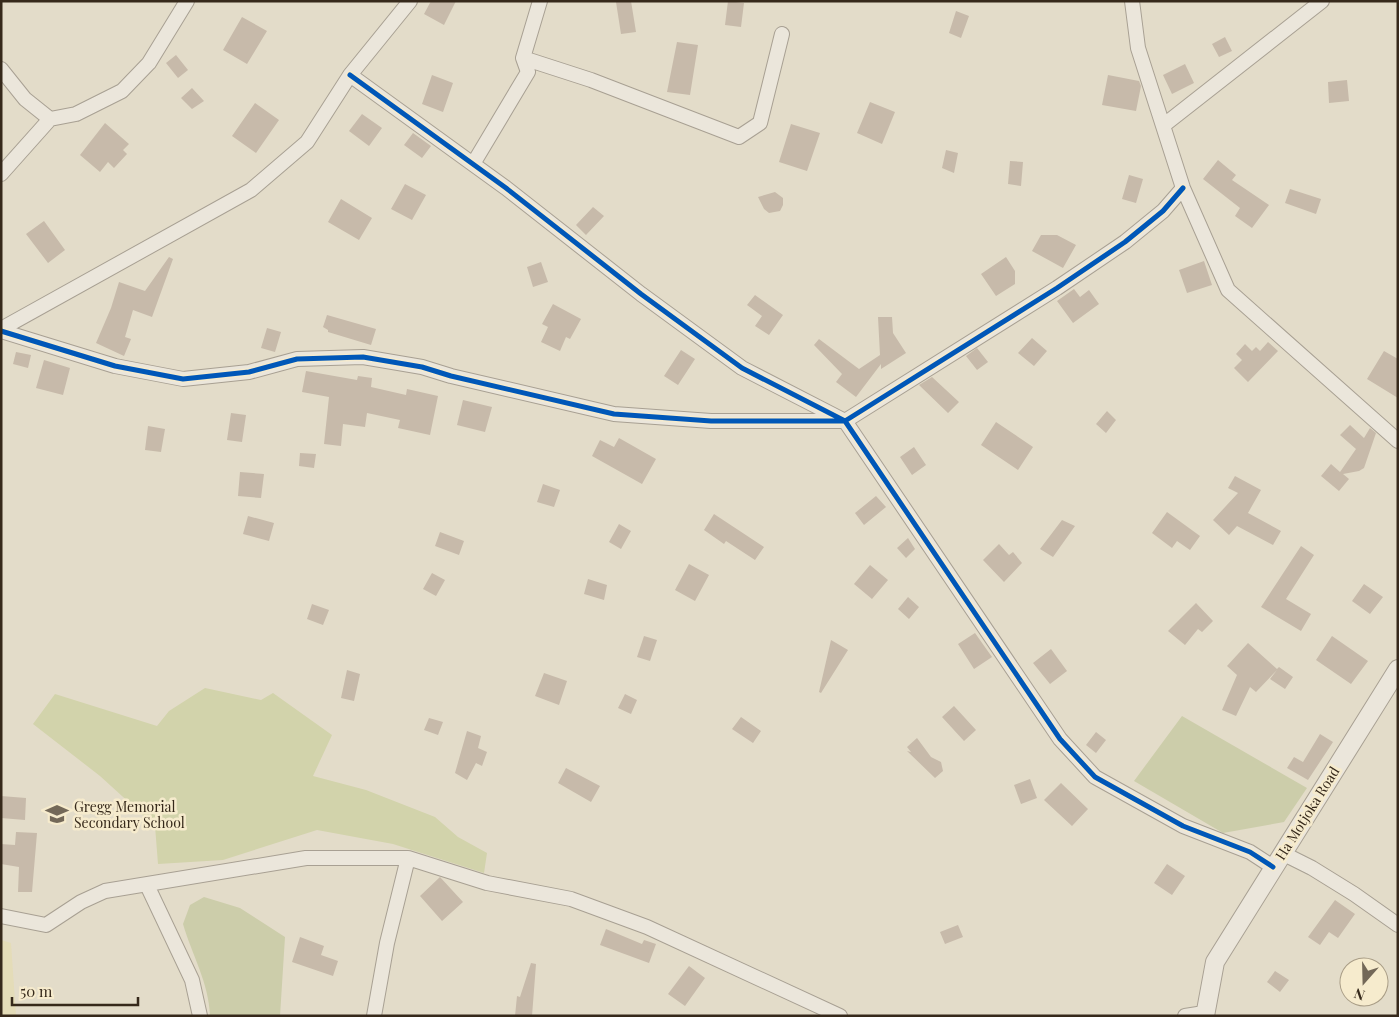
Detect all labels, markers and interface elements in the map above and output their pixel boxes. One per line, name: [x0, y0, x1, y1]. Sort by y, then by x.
street label: Ha Motjoka Road: [1271, 763, 1343, 863]
place label: Gregg Memorial Secondary School: [74, 797, 185, 832]
school or university icon: Gregg Memorial Secondary School: [44, 801, 70, 827]
north arrow: [1339, 957, 1389, 1007]
scale bar: [12, 974, 139, 1006]
text: 50 m: [20, 981, 53, 1001]
text: N: [1351, 984, 1367, 1005]

